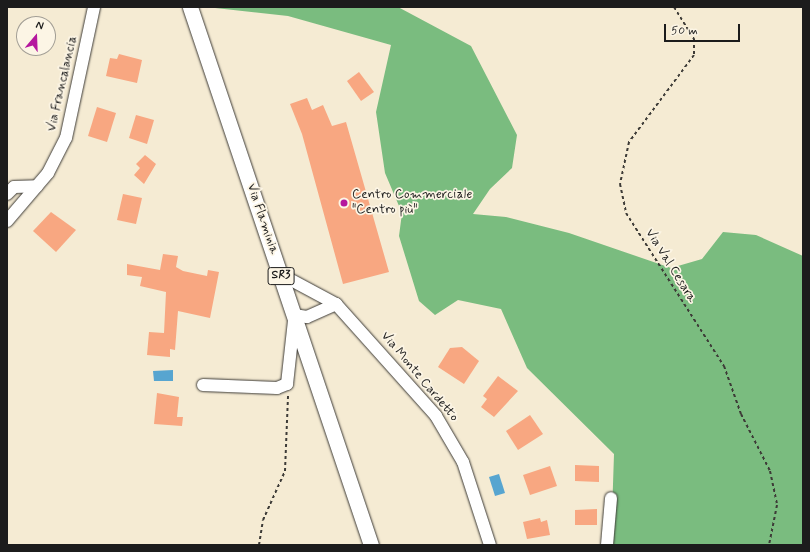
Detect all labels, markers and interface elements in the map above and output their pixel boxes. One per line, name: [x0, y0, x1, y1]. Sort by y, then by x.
north arrow: [16, 16, 56, 56]
scale bar: [666, 16, 742, 42]
text: N: [34, 18, 45, 33]
text: 50 m: [671, 23, 698, 39]
street label: Via Francalancia: [45, 35, 81, 133]
street label: Via Flaminia: [243, 182, 281, 256]
place label: Centro Commerciale "Centro più": [352, 188, 472, 219]
marker: Centro Commerciale "Centro più": [339, 198, 349, 208]
street label: Via Val Cesara: [641, 226, 699, 306]
road number: SR3: [267, 266, 295, 286]
street label: Via Monte Cardetto: [377, 329, 461, 425]

